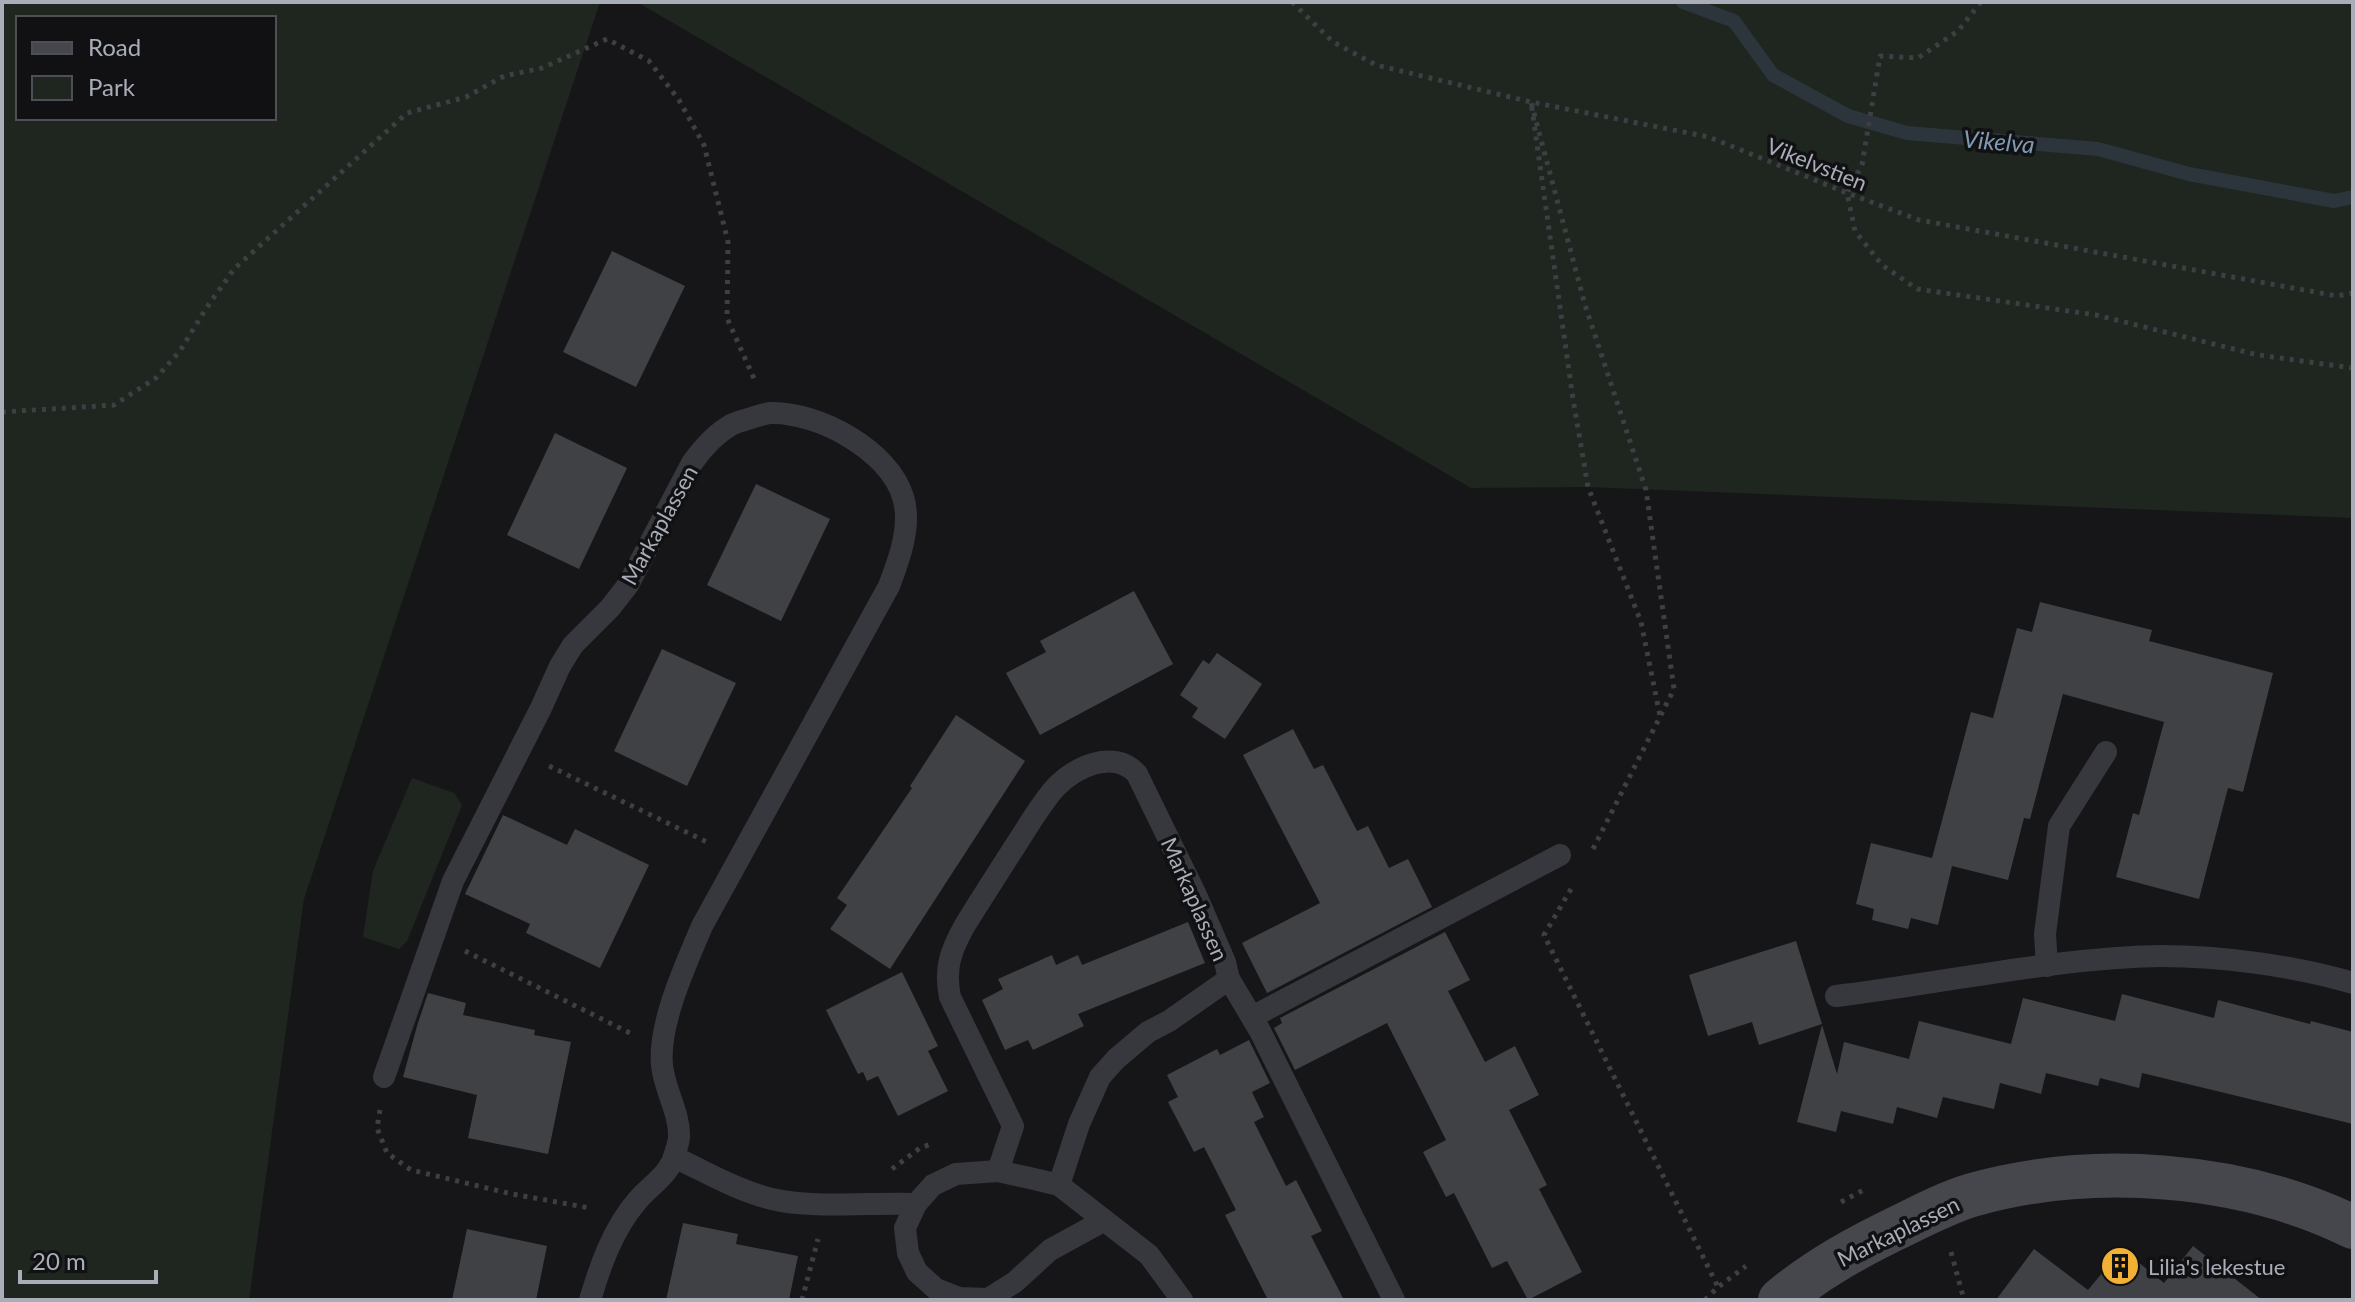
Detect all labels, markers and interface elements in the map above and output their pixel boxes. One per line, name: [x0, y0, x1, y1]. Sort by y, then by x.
legend: [16, 16, 276, 120]
text: Road: [88, 32, 141, 61]
text: Park: [88, 72, 136, 101]
water label: Vikelva: [1962, 123, 2036, 159]
street label: Vikelvstien: [1763, 132, 1871, 196]
street label: Markaplassen: [615, 460, 703, 590]
street label: Markaplassen: [1156, 833, 1234, 965]
street label: Markaplassen: [1833, 1190, 1963, 1272]
scale bar: [20, 1234, 156, 1284]
building icon: Lilia's lekestue: [2099, 1245, 2141, 1287]
text: 20 m: [32, 1246, 86, 1275]
place label: Lilia's lekestue: [2148, 1253, 2285, 1280]

